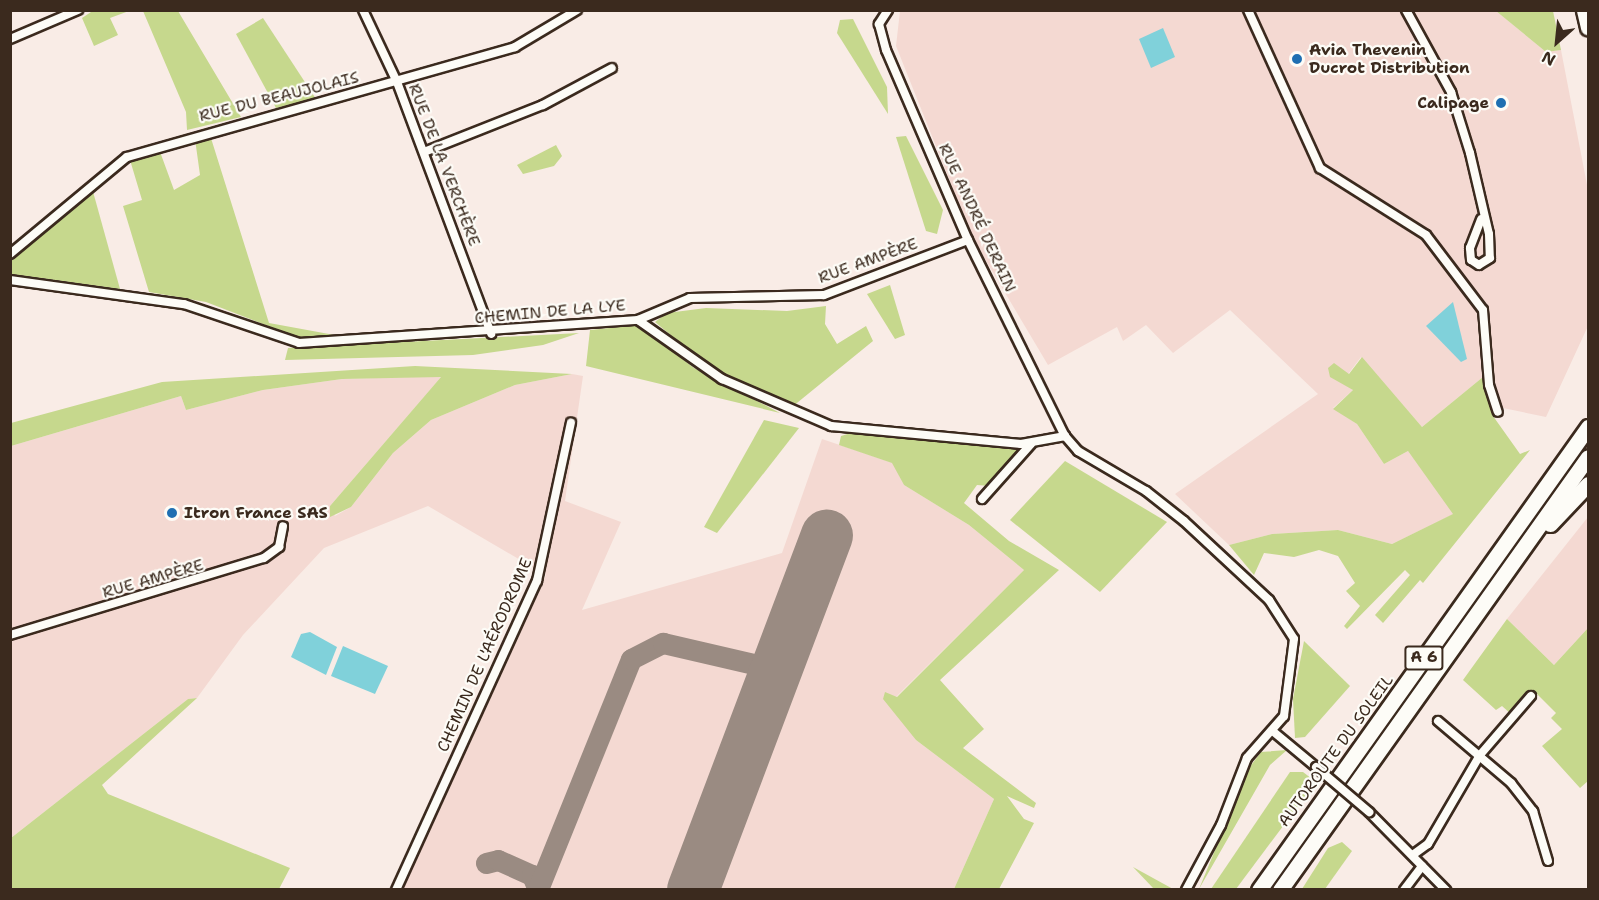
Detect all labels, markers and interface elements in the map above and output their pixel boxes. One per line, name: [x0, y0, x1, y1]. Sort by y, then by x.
north arrow: [1527, 12, 1587, 72]
place label: Avia Thevenin Ducrot Distribution: [1309, 40, 1470, 78]
text: N: [1538, 46, 1559, 71]
marker: Avia Thevenin Ducrot Distribution: [1290, 52, 1304, 66]
street label: RUE DU BEAUJOLAIS: [197, 68, 361, 126]
street label: RUE DE LA VERCHÈRE: [404, 81, 484, 249]
place label: Calipage: [1417, 93, 1489, 113]
marker: Calipage: [1494, 96, 1508, 110]
street label: RUE ANDRÉ DERAIN: [934, 141, 1020, 295]
street label: RUE AMPÈRE: [816, 234, 920, 288]
street label: CHEMIN DE LA LYE: [474, 296, 626, 328]
place label: Itron France SAS: [184, 503, 328, 523]
marker: Itron France SAS: [165, 506, 179, 520]
street label: RUE AMPÈRE: [100, 555, 206, 603]
street label: CHEMIN DE L'AÉRODROME: [433, 555, 537, 755]
road number: A 6: [1403, 646, 1445, 670]
street label: AUTOROUTE DU SOLEIL: [1274, 671, 1398, 831]

